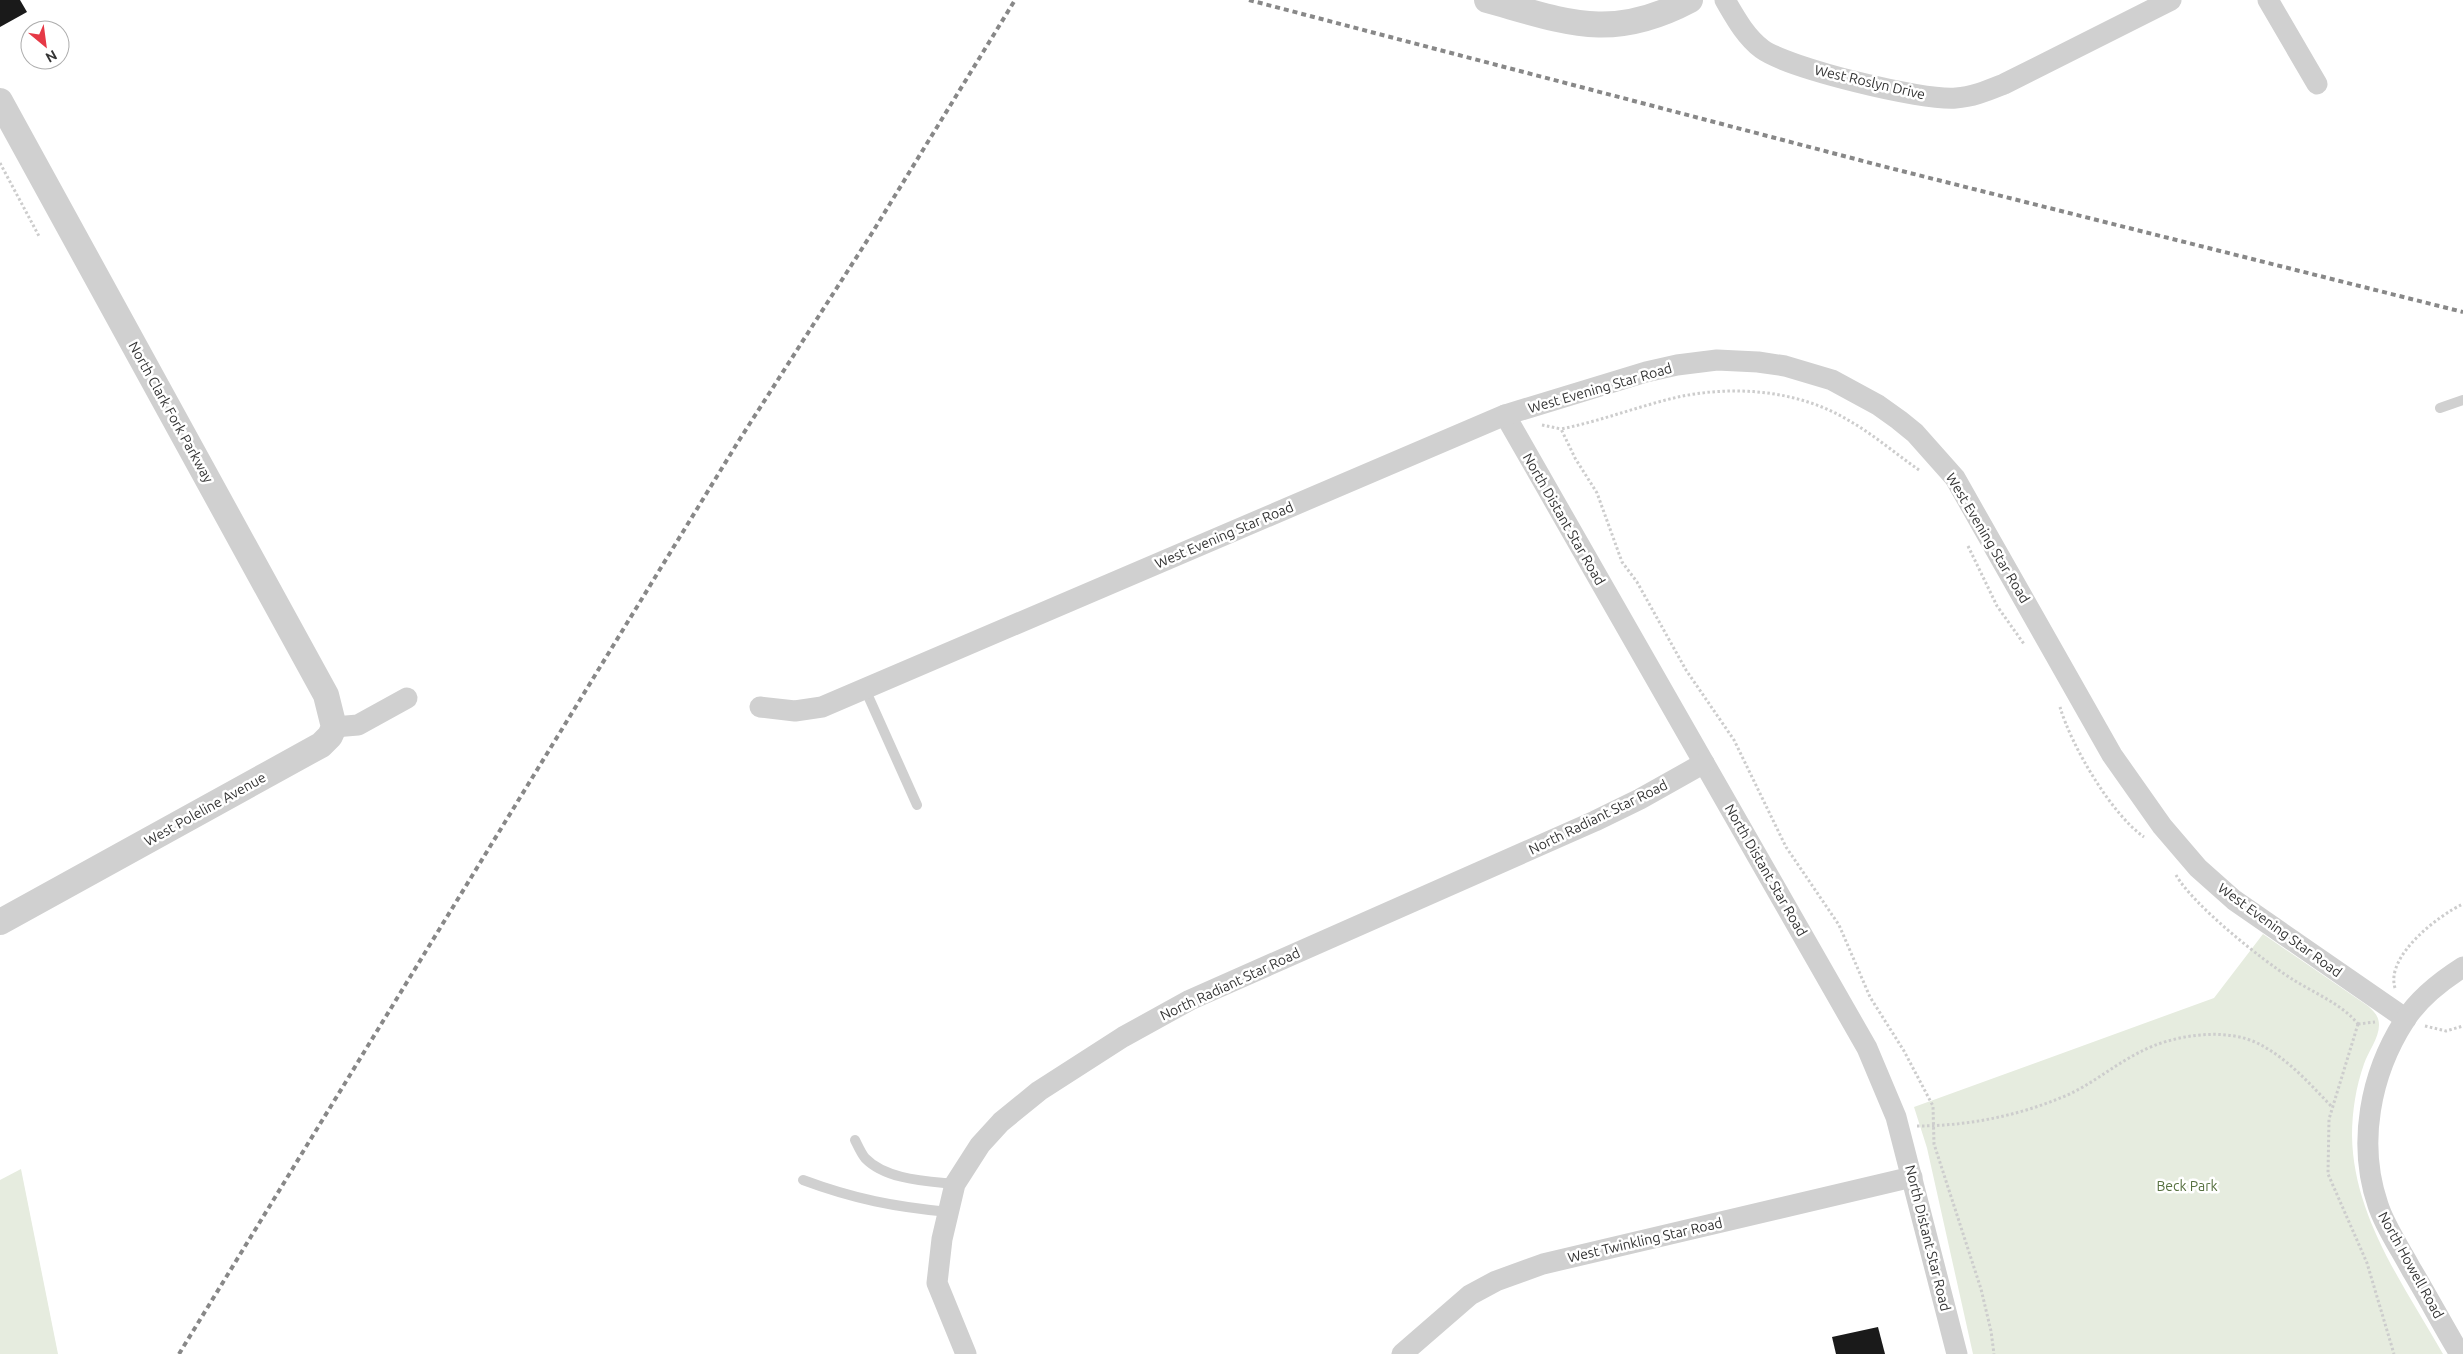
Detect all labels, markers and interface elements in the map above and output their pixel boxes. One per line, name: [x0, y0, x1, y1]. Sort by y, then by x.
north arrow: [20, 20, 70, 70]
text: N: [43, 47, 60, 66]
street label: West Roslyn Drive: [1813, 62, 1927, 102]
street label: North Clark Fork Parkway: [125, 339, 217, 486]
street label: West Evening Star Road: [1526, 360, 1674, 416]
street label: North Distant Star Road: [1520, 450, 1608, 588]
street label: West Evening Star Road: [1943, 470, 2033, 606]
street label: West Evening Star Road: [1152, 499, 1296, 571]
street label: West Poleline Avenue: [142, 769, 268, 849]
street label: North Radiant Star Road: [1526, 776, 1670, 858]
street label: North Distant Star Road: [1722, 801, 1810, 939]
street label: West Evening Star Road: [2215, 880, 2345, 980]
street label: North Radiant Star Road: [1158, 945, 1302, 1023]
street label: North Distant Star Road: [1902, 1163, 1954, 1313]
park label: Beck Park: [2156, 1178, 2218, 1194]
street label: North Howell Road: [2375, 1209, 2447, 1321]
street label: West Twinkling Star Road: [1566, 1214, 1724, 1266]

